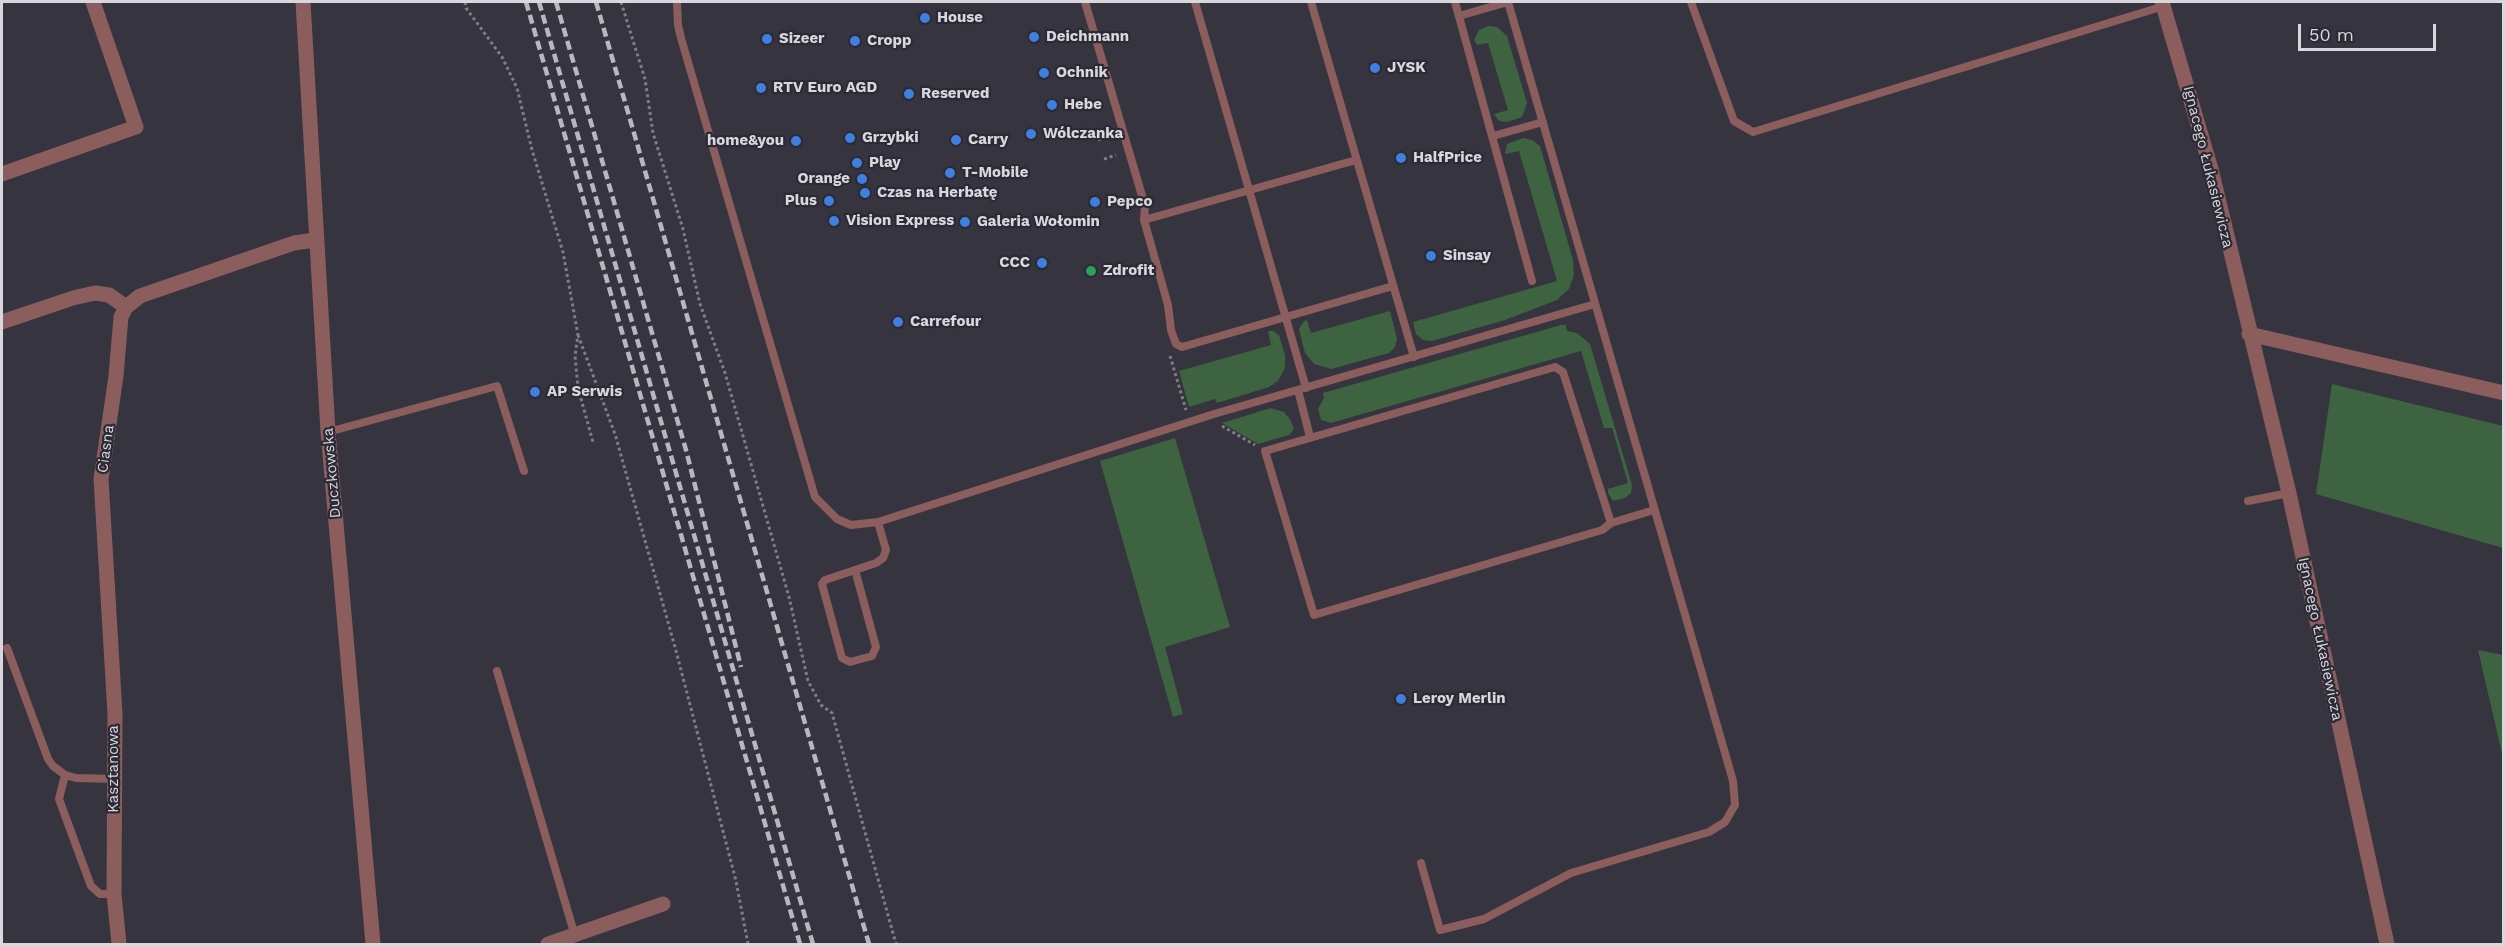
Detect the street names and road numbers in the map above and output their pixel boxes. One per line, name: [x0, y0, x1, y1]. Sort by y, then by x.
street label: Ignacego Łukasiewicza: [2179, 84, 2237, 250]
street label: Ciasna: [94, 424, 118, 474]
street label: Duczkowska: [319, 427, 345, 519]
street label: Ignacego Łukasiewicza: [2294, 556, 2346, 722]
street label: Kasztanowa: [105, 725, 123, 813]

